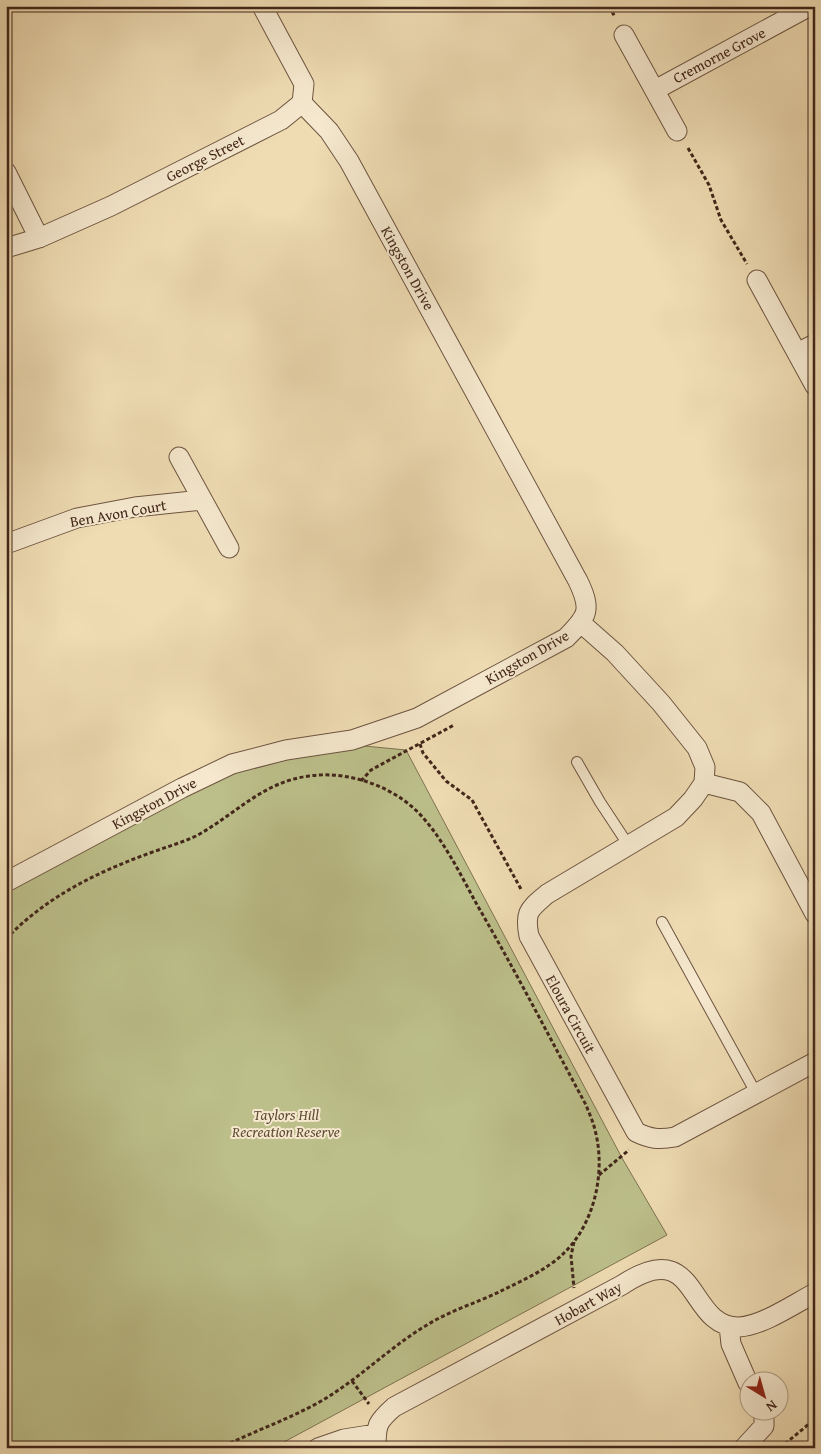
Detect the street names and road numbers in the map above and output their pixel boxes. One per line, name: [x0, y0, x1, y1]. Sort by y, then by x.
street label: Cremorne Grove: [669, 22, 769, 88]
street label: George Street: [162, 129, 248, 187]
street label: Kingston Drive: [376, 222, 440, 314]
street label: Ben Avon Court: [68, 494, 169, 532]
street label: Kingston Drive: [481, 625, 573, 689]
street label: Kingston Drive: [108, 772, 200, 834]
street label: Eloura Circuit: [541, 971, 602, 1058]
street label: Hobart Way: [551, 1276, 626, 1330]

